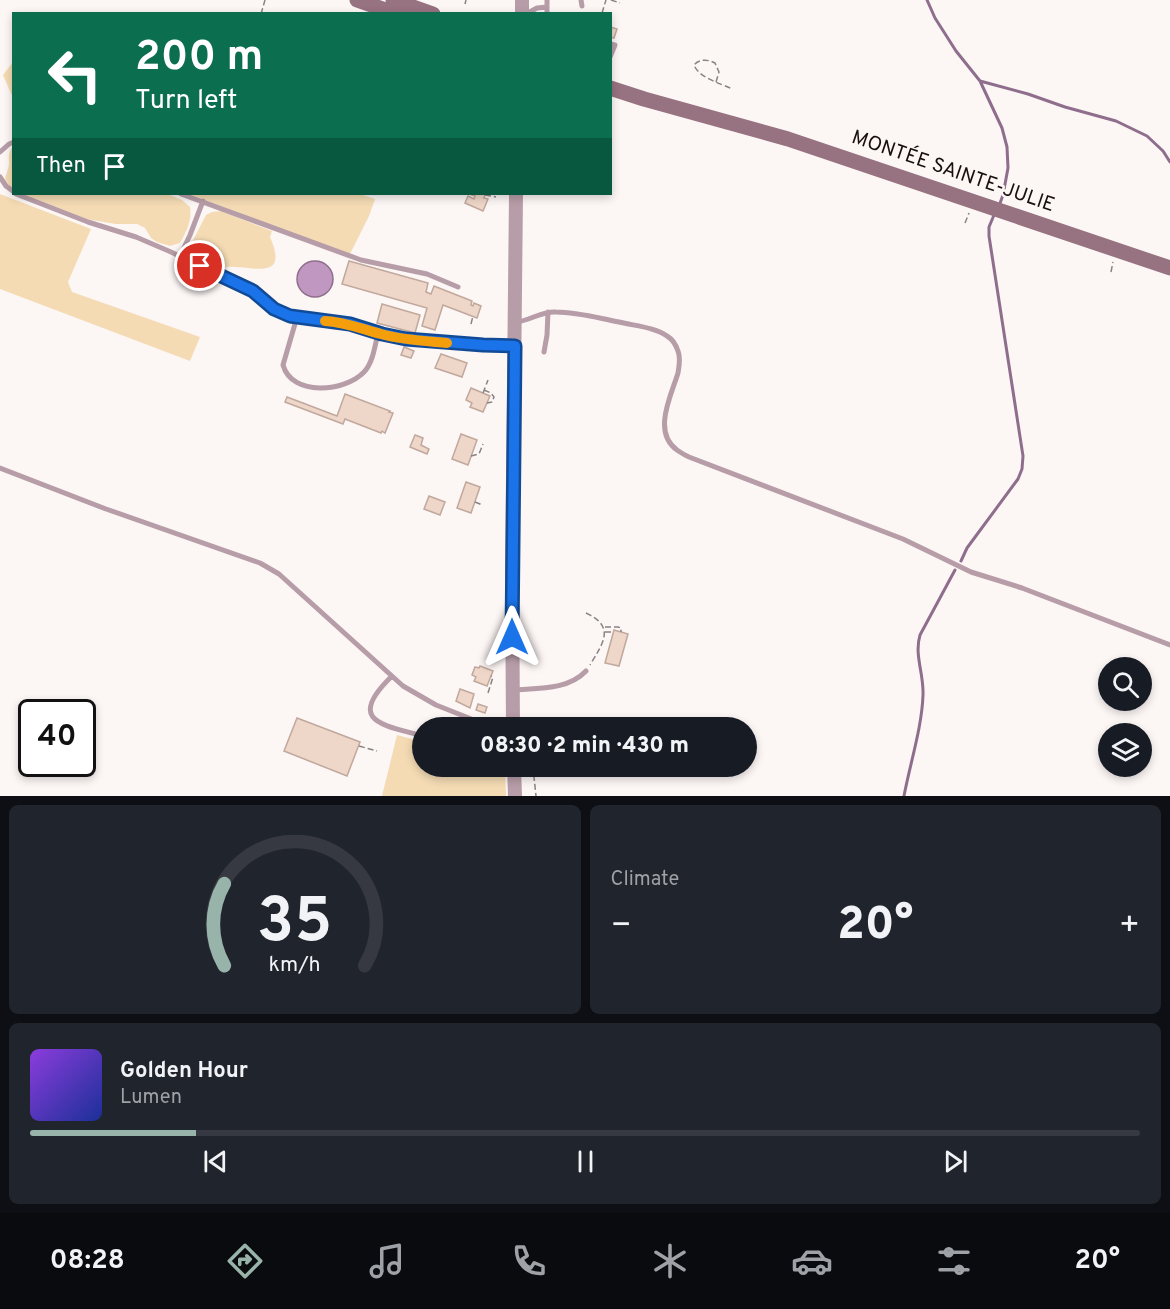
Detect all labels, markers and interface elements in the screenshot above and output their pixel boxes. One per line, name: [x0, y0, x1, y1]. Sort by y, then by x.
text: 200 m: [135, 32, 263, 85]
icon: left: [36, 36, 114, 114]
text: Turn left: [135, 84, 237, 118]
street label: MONTÉE SAINTE-JULIE: [848, 123, 1059, 219]
icon: arrive: [98, 150, 131, 183]
text: Then: [36, 153, 86, 180]
pin: [174, 240, 225, 291]
icon: arrive: [183, 249, 216, 282]
position arrow: [480, 605, 544, 669]
map controls: [1098, 657, 1152, 777]
button: search: [1098, 657, 1152, 711]
speed limit sign: 40: [18, 699, 96, 777]
button: layers: [1098, 723, 1152, 777]
text: 08:30 · 2 min · 430 m: [480, 733, 689, 760]
text: Climate: [611, 867, 679, 893]
text: 35: [257, 885, 333, 964]
text: 20°: [837, 898, 913, 955]
text: −: [611, 906, 632, 948]
text: +: [1119, 906, 1140, 948]
text: km/h: [269, 953, 321, 980]
text: Golden Hour: [120, 1058, 248, 1085]
text: Lumen: [120, 1085, 182, 1111]
icon: previous: [199, 1145, 232, 1178]
icon: pause: [569, 1145, 602, 1178]
icon: next: [939, 1145, 972, 1178]
icon: directions: [224, 1240, 266, 1282]
icon: music: [366, 1240, 408, 1282]
icon: phone: [508, 1240, 550, 1282]
icon: climate: [649, 1240, 691, 1282]
icon: car: [791, 1240, 833, 1282]
icon: filters: [933, 1240, 975, 1282]
text: 08:28: [50, 1244, 125, 1278]
text: 20°: [1075, 1244, 1120, 1278]

